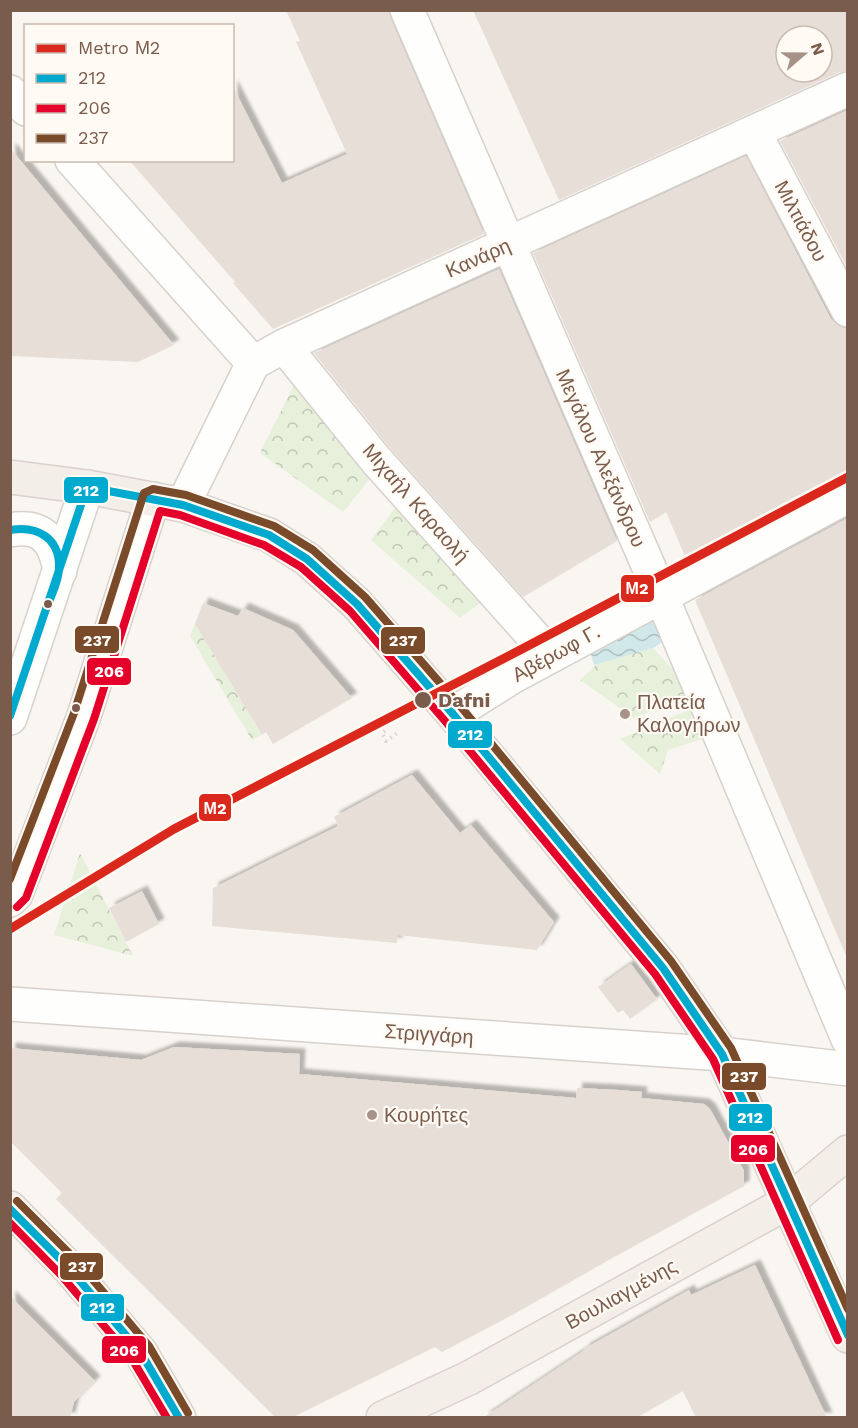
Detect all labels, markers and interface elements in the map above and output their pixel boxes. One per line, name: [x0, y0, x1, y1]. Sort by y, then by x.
legend: [24, 24, 234, 162]
north arrow: [774, 24, 834, 84]
text: Metro Μ2: [78, 37, 160, 58]
text: N: [807, 40, 829, 58]
text: 212: [78, 67, 106, 88]
text: 206: [78, 97, 111, 118]
text: 237: [78, 127, 108, 148]
street label: Μιλτιάδου: [770, 176, 832, 266]
street label: Κανάρη: [442, 233, 514, 283]
street label: Μεγάλου Αλεξάνδρου: [551, 365, 651, 551]
street label: Μιχαήλ Καραολή: [358, 439, 474, 567]
line badge: 212: [63, 476, 109, 504]
text: 212: [73, 481, 99, 500]
line badge: Μ2: [620, 574, 655, 603]
text: Μ2: [626, 579, 648, 598]
unlabelled marker: [42, 598, 54, 610]
street label: Αβέρωφ Γ.: [508, 619, 604, 687]
line badge: 237: [74, 625, 120, 654]
line badge: 237: [380, 626, 426, 655]
text: 237: [83, 631, 111, 650]
text: 237: [389, 631, 417, 650]
line badge: 206: [86, 657, 132, 686]
text: 206: [94, 662, 124, 681]
place label: Dafni: [438, 688, 490, 712]
marker: Dafni: [413, 690, 433, 710]
place label: Πλατεία Καλογήρων: [637, 690, 741, 737]
unlabelled marker: [70, 702, 82, 714]
marker: Πλατεία Καλογήρων: [618, 707, 632, 721]
line badge: 212: [447, 720, 493, 749]
text: 212: [457, 725, 483, 744]
line badge: Μ2: [198, 793, 232, 822]
text: Μ2: [204, 799, 226, 818]
street label: Στριγγάρη: [384, 1019, 474, 1049]
line badge: 237: [721, 1062, 767, 1091]
text: 237: [730, 1067, 758, 1086]
place label: Κουρήτες: [384, 1103, 468, 1127]
line badge: 212: [728, 1103, 773, 1132]
marker: Κουρήτες: [365, 1108, 379, 1122]
text: 212: [737, 1108, 763, 1127]
line badge: 206: [730, 1134, 776, 1163]
text: 206: [738, 1140, 768, 1159]
line badge: 237: [59, 1252, 104, 1281]
street label: Βουλιαγμένης: [561, 1253, 681, 1334]
text: 237: [68, 1257, 96, 1276]
line badge: 212: [80, 1293, 125, 1322]
text: 212: [89, 1298, 115, 1317]
line badge: 206: [101, 1335, 147, 1364]
text: 206: [109, 1341, 139, 1360]

